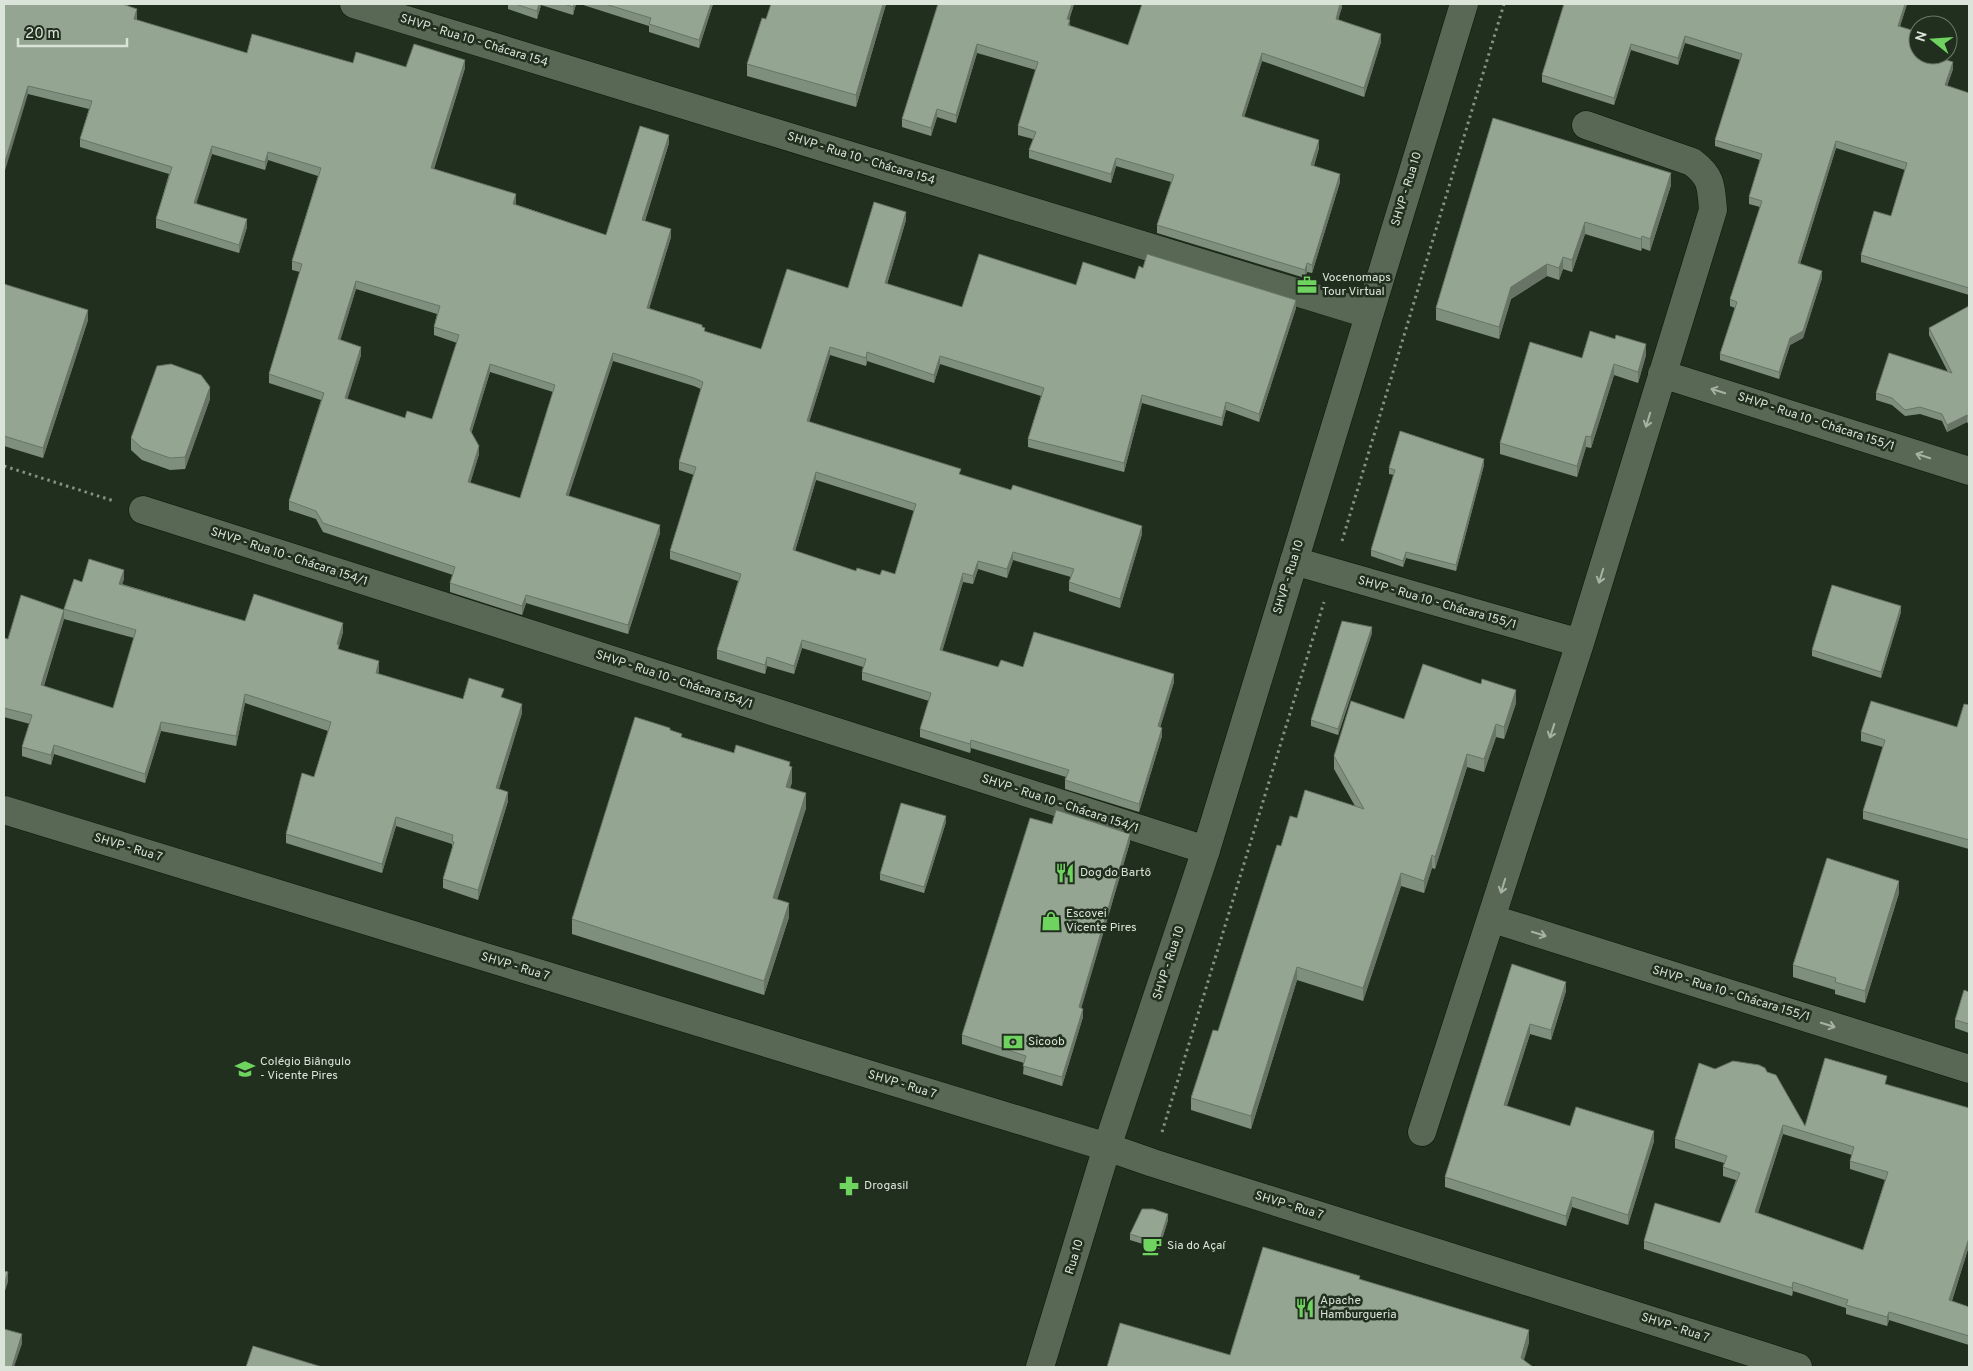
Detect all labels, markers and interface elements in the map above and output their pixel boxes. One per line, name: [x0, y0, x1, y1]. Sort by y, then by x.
street label: SHVP - Rua 10 - Chácara 154: [398, 11, 550, 71]
scale bar: [18, 15, 126, 47]
north arrow: [1908, 15, 1958, 65]
text: 20 m: [25, 25, 60, 44]
text: N: [1912, 29, 1932, 44]
street label: SHVP - Rua 10 - Chácara 154: [785, 129, 937, 189]
street label: SHVP - Rua 10: [1388, 150, 1426, 228]
place label: Vocenomaps Tour Virtual: [1322, 270, 1391, 300]
office icon: Vocenomaps Tour Virtual: [1296, 274, 1318, 296]
one-way arrow: [1710, 386, 1726, 396]
street label: SHVP - Rua 10 - Chácara 155/1: [1736, 389, 1896, 455]
one-way arrow: [1642, 412, 1652, 428]
one-way arrow: [1915, 451, 1931, 460]
street label: SHVP - Rua 10 - Chácara 154/1: [208, 524, 370, 590]
street label: SHVP - Rua 10: [1270, 538, 1308, 616]
one-way arrow: [1595, 567, 1605, 583]
street label: SHVP - Rua 10 - Chácara 155/1: [1356, 573, 1518, 633]
street label: SHVP - Rua 10 - Chácara 154/1: [593, 647, 755, 713]
one-way arrow: [1547, 723, 1557, 739]
street label: SHVP - Rua 10 - Chácara 154/1: [979, 771, 1141, 837]
street label: SHVP - Rua 7: [92, 830, 164, 866]
restaurant icon: Dog do Bartô: [1054, 862, 1076, 884]
place label: Dog do Bartô: [1080, 865, 1152, 881]
one-way arrow: [1498, 877, 1507, 893]
place label: Escovei Vicente Pires: [1066, 906, 1137, 936]
shop icon: Escovei Vicente Pires: [1040, 910, 1062, 932]
street label: SHVP - Rua 10: [1149, 924, 1189, 1002]
one-way arrow: [1531, 929, 1547, 939]
street label: SHVP - Rua 7: [479, 949, 551, 985]
street label: SHVP - Rua 10 - Chácara 155/1: [1650, 962, 1812, 1026]
one-way arrow: [1819, 1020, 1835, 1030]
bank icon: Sicoob: [1002, 1031, 1024, 1053]
place label: Sicoob: [1028, 1034, 1065, 1050]
place label: Colégio Biângulo - Vicente Pires: [260, 1054, 351, 1084]
school or university icon: Colégio Biângulo - Vicente Pires: [234, 1058, 256, 1080]
street label: SHVP - Rua 7: [866, 1067, 938, 1103]
pharmacy icon: Drogasil: [838, 1175, 860, 1197]
place label: Drogasil: [864, 1178, 908, 1194]
street label: SHVP - Rua 7: [1253, 1188, 1325, 1224]
cafe icon: Sia do Açaí: [1141, 1235, 1163, 1257]
street label: Rua 10: [1062, 1237, 1088, 1277]
place label: Sia do Açaí: [1167, 1238, 1226, 1254]
place label: Apache Hamburgueria: [1320, 1293, 1397, 1323]
restaurant icon: Apache Hamburgueria: [1294, 1297, 1316, 1319]
street label: SHVP - Rua 7: [1639, 1309, 1711, 1347]

